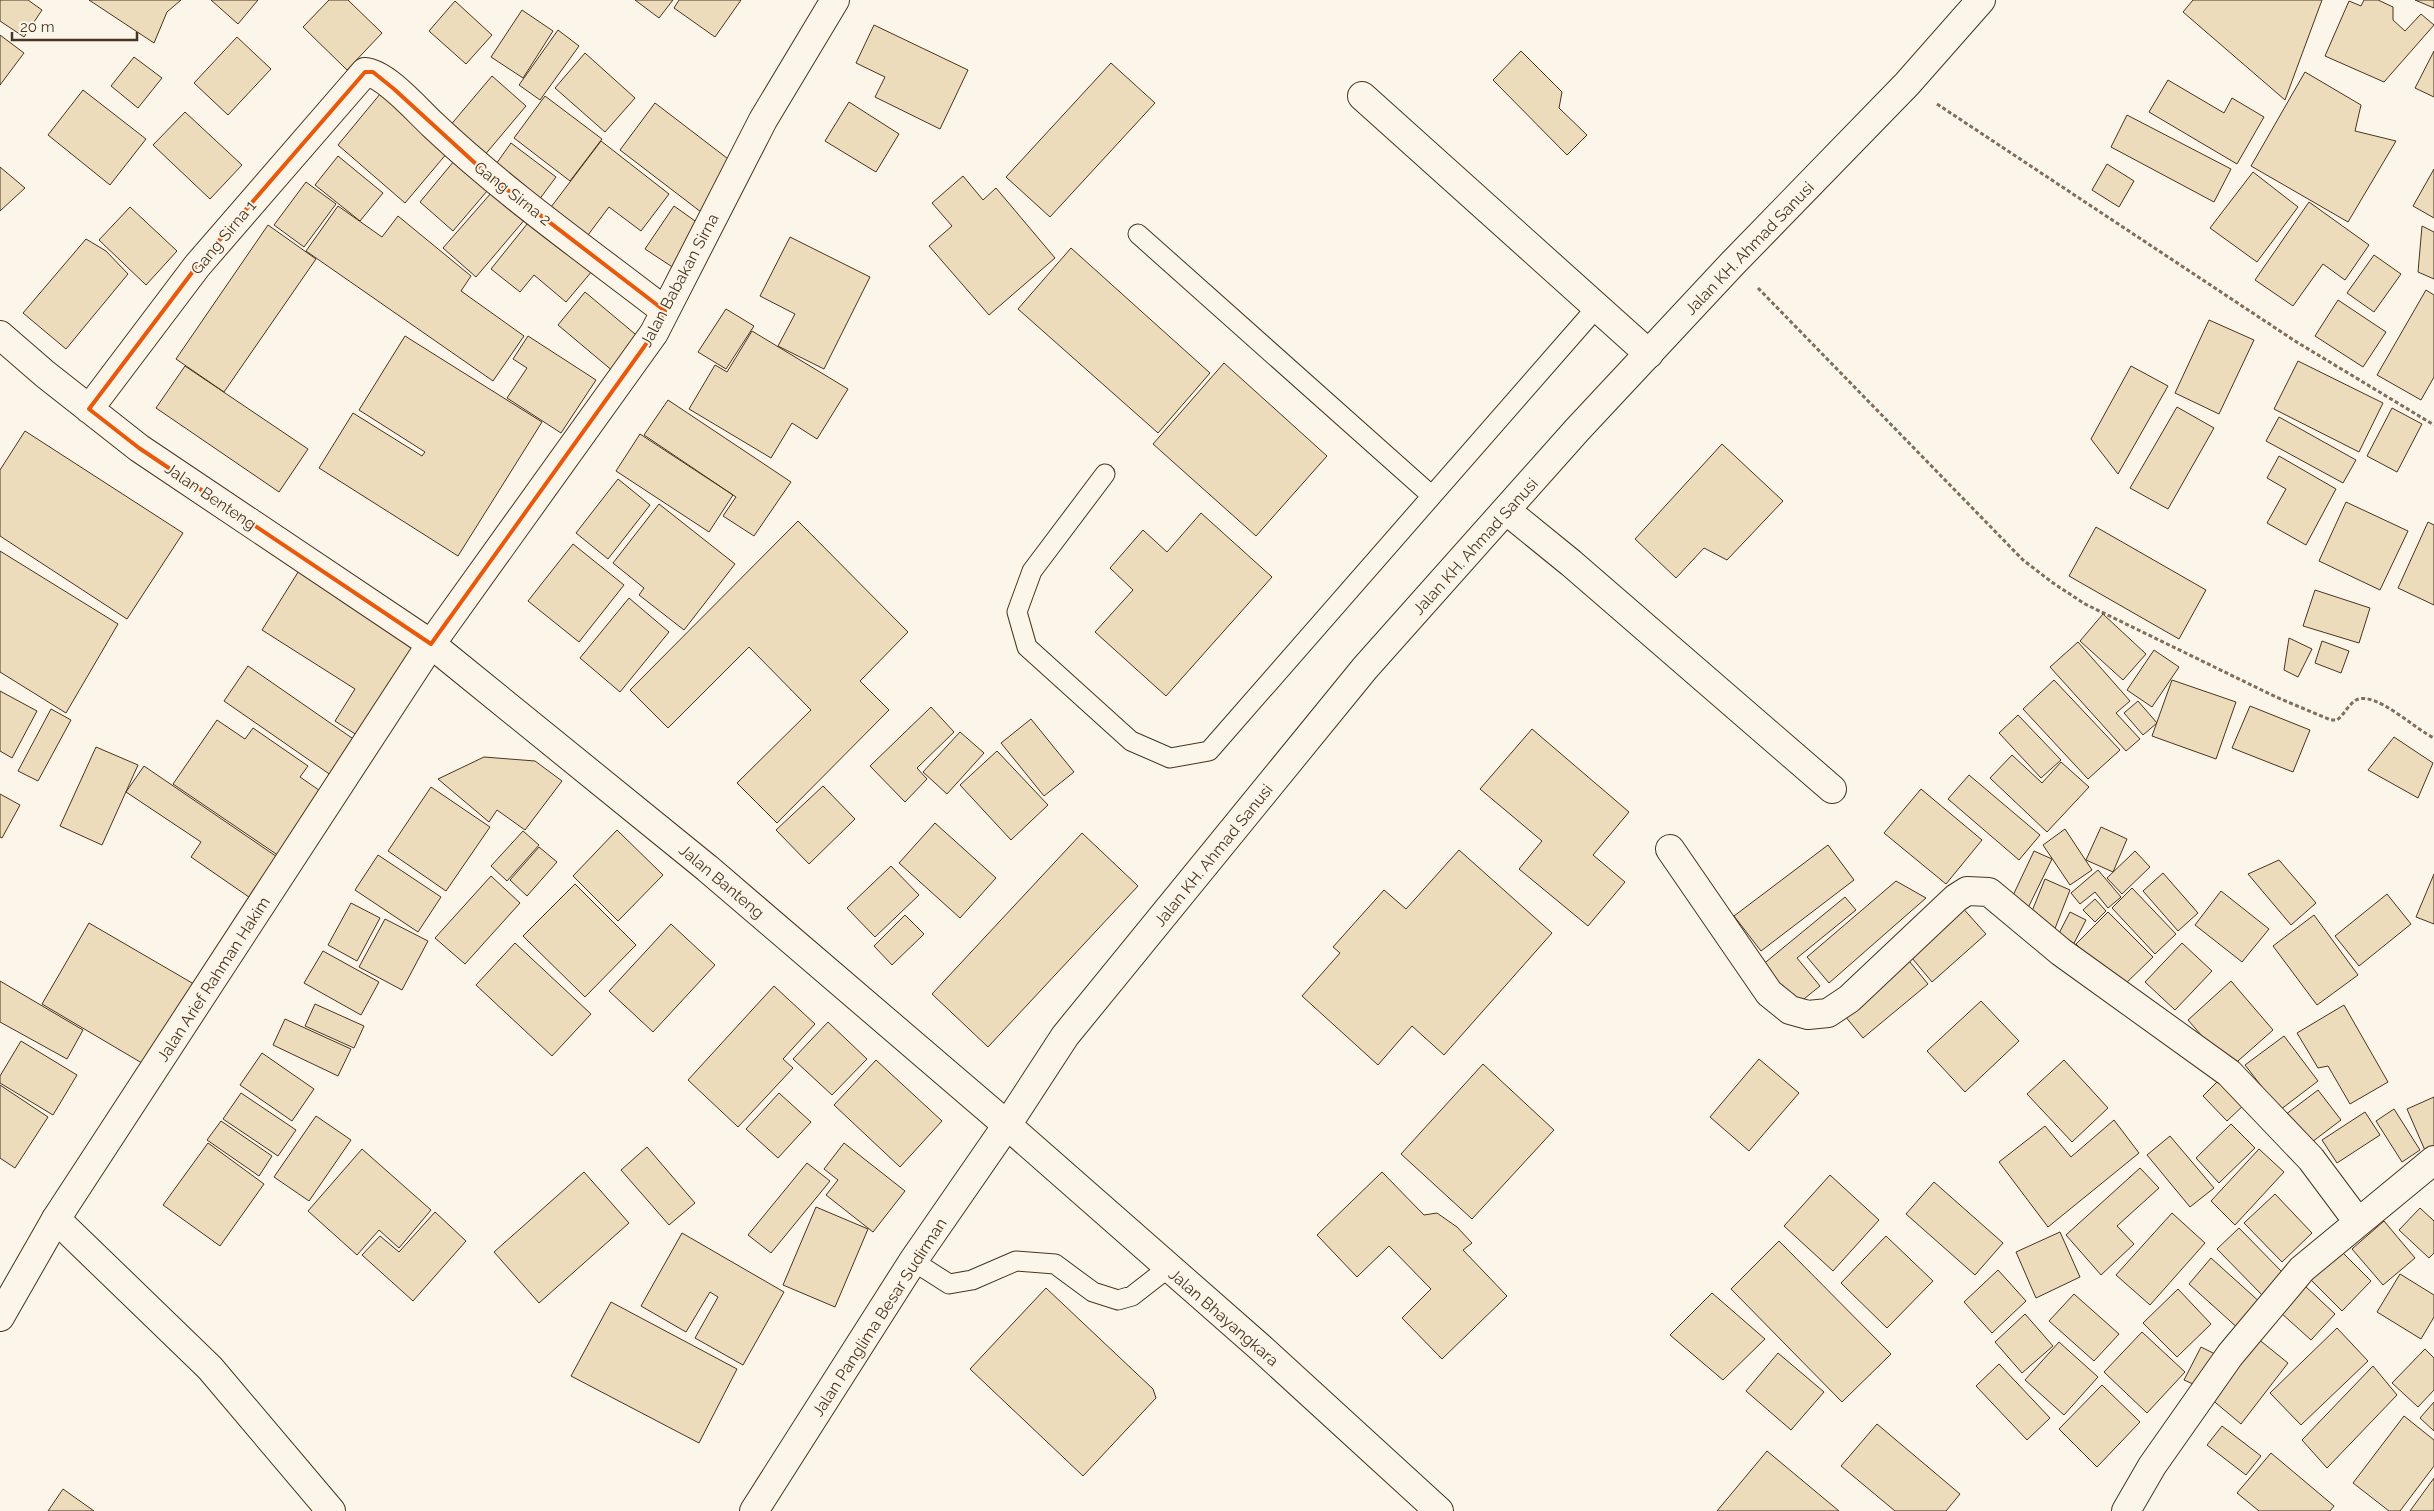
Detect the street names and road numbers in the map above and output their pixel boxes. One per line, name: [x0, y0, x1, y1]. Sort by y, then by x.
street label: Gang Sirna 2: [470, 157, 555, 229]
street label: Jalan KH. Ahmad Sanusi: [1681, 178, 1818, 319]
street label: Gang Sirna 1: [187, 196, 260, 278]
street label: Jalan Babakan Sirna: [636, 210, 723, 350]
street label: Jalan Benteng: [162, 459, 260, 534]
street label: Jalan KH. Ahmad Sanusi: [1409, 474, 1542, 619]
street label: Jalan KH. Ahmad Sanusi: [1150, 780, 1277, 930]
street label: Jalan Banteng: [675, 840, 768, 922]
street label: Jalan Arief Rahman Hakim: [153, 893, 274, 1065]
street label: Jalan Panglima Besar Sudirman: [808, 1214, 951, 1420]
street label: Jalan Bhayangkara: [1165, 1265, 1282, 1370]

